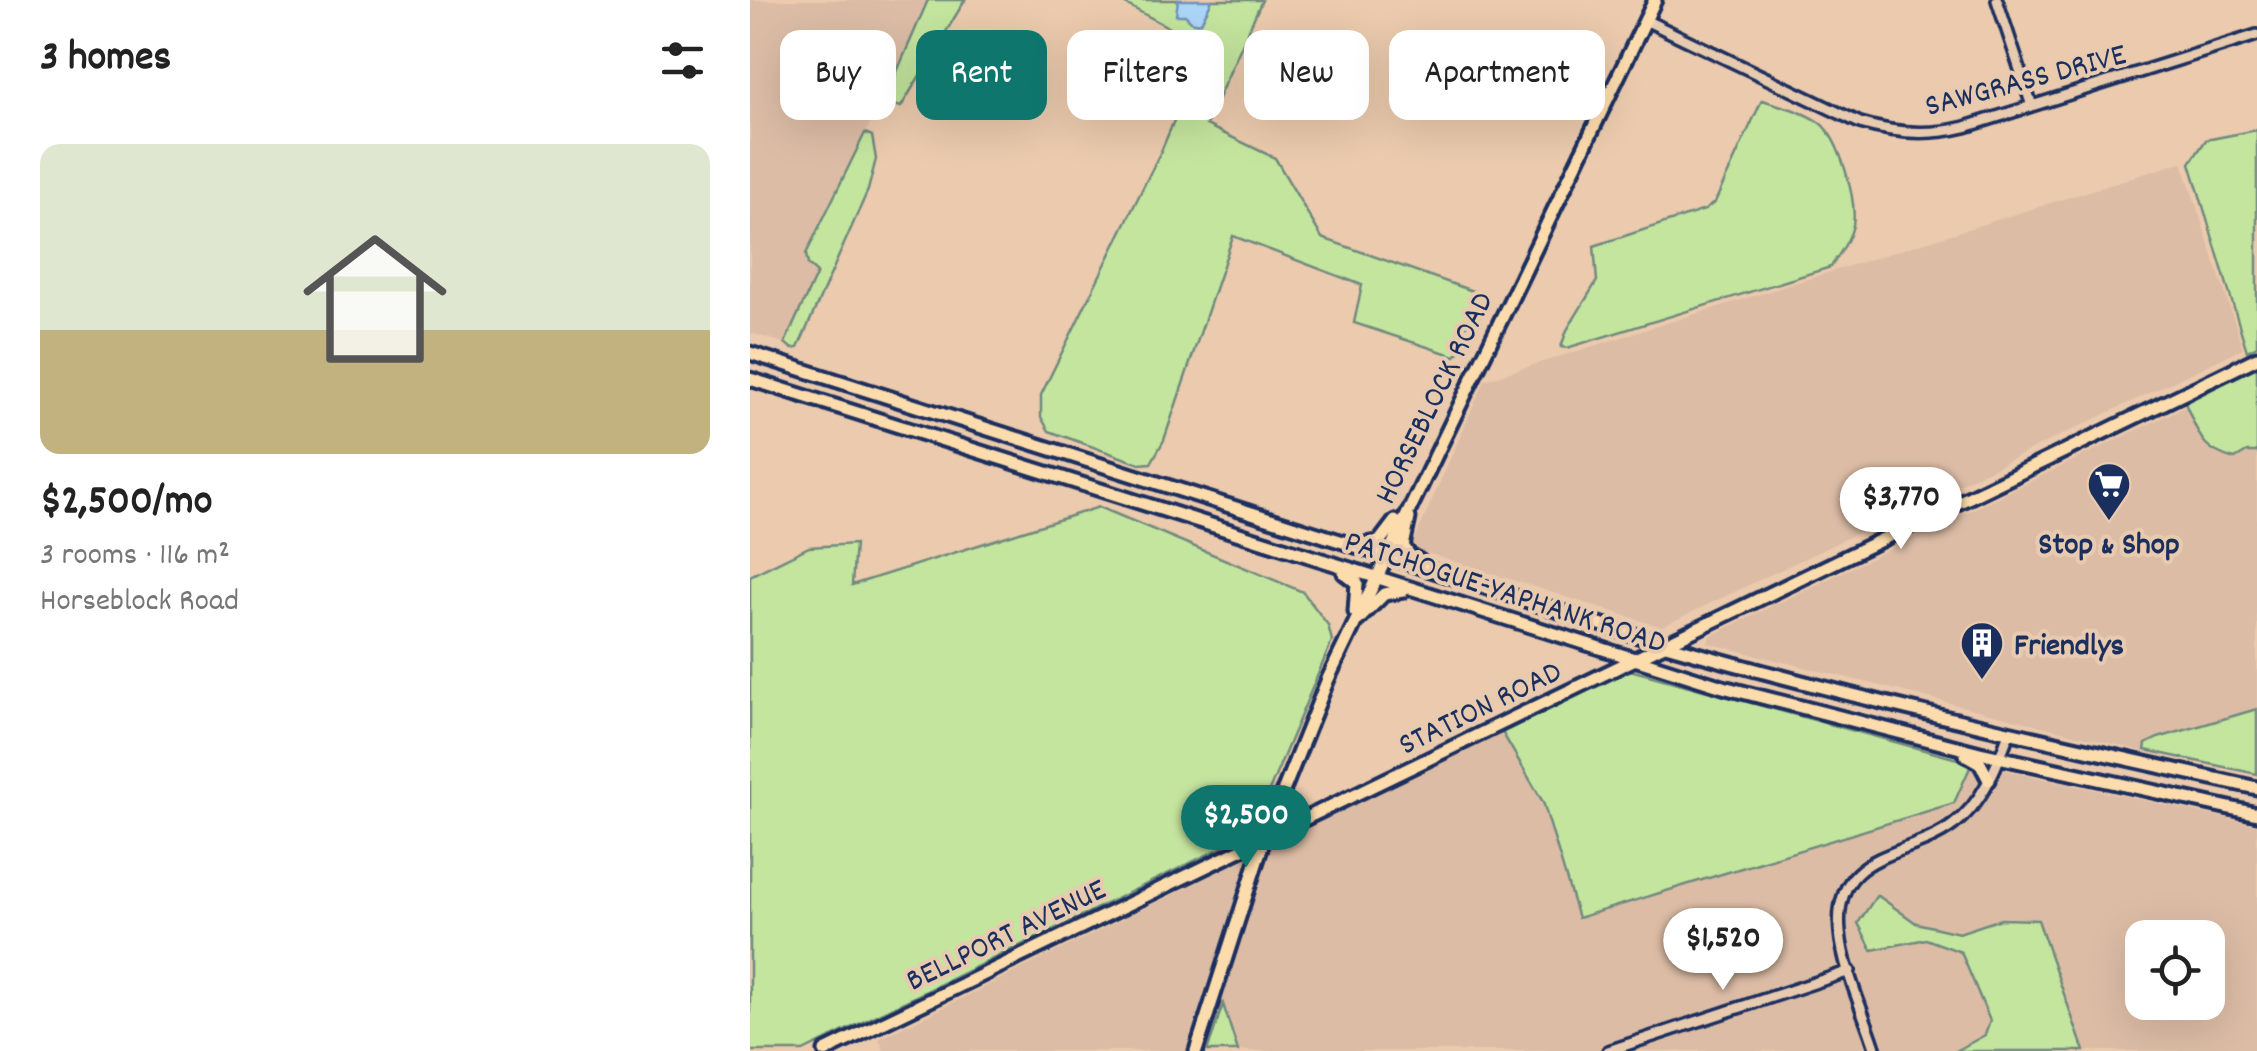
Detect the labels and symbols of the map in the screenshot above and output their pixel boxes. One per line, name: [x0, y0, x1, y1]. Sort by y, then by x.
street label: SAWGRASS DRIVE: [1921, 34, 2133, 132]
street label: HORSEBLOCK ROAD: [1365, 285, 1508, 513]
supermarket icon: Stop & Shop: [2086, 461, 2132, 522]
pin: $3,770: [1820, 467, 1982, 552]
street label: PATCHOGUE-YAPHANK ROAD: [1338, 521, 1671, 669]
place label: Stop & Shop: [2038, 524, 2180, 570]
building icon: Friendlys: [1959, 620, 2005, 681]
place label: Friendlys: [2014, 625, 2124, 671]
street label: STATION ROAD: [1392, 651, 1571, 770]
pin: $2,500: [1165, 785, 1327, 870]
street label: BELLPORT AVENUE: [899, 869, 1115, 1006]
pin: $1,520: [1642, 908, 1804, 993]

